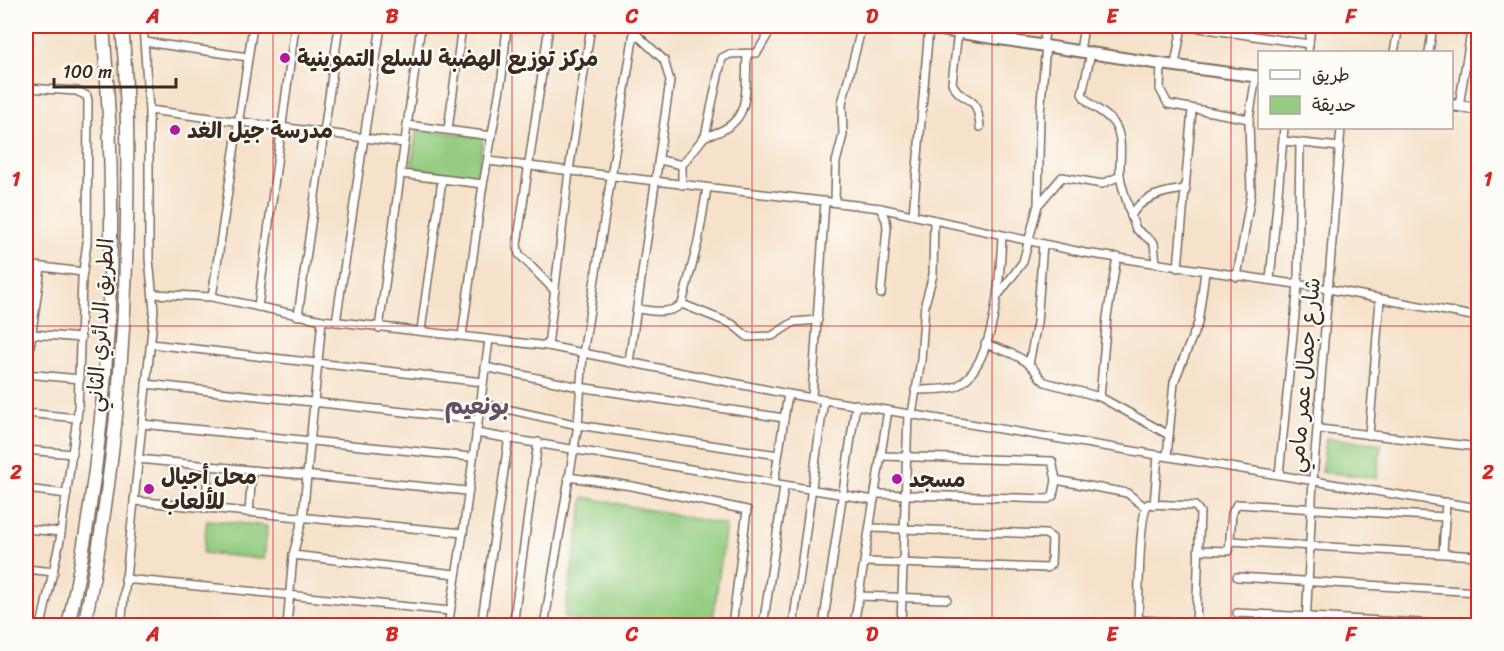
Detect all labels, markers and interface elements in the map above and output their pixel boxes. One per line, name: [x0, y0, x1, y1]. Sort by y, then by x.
text: A: [145, 0, 160, 34]
text: B: [386, 0, 399, 34]
text: C: [625, 0, 639, 34]
text: D: [866, 0, 879, 34]
text: E: [1106, 0, 1119, 34]
text: F: [1345, 0, 1358, 34]
place label: مركز توزيع الهضبة للسلع التموينية: [297, 39, 598, 78]
scale bar: [54, 51, 176, 89]
marker: مركز توزيع الهضبة للسلع التموينية: [278, 51, 292, 65]
legend: [1258, 51, 1453, 129]
text: 100 m: [63, 56, 112, 88]
text: طريق: [1312, 59, 1350, 91]
text: حديقة: [1312, 89, 1356, 121]
place label: مدرسة جيل الغد: [187, 111, 333, 150]
marker: مدرسة جيل الغد: [168, 123, 182, 137]
text: 1: [12, 162, 21, 197]
text: 1: [1484, 162, 1493, 197]
street label: الطريق الدائري الثاني: [74, 237, 126, 413]
street label: شارع جمال عمر مامي: [1276, 276, 1332, 474]
district label: بونعيم: [445, 385, 509, 427]
text: 2: [9, 455, 22, 490]
text: 2: [1481, 455, 1494, 490]
place label: محل أجيال للألعاب: [161, 457, 257, 521]
place label: مسجد: [909, 460, 965, 499]
marker: مسجد: [890, 472, 904, 486]
marker: محل أجيال للألعاب: [142, 482, 156, 496]
text: A: [145, 617, 160, 651]
text: B: [386, 617, 399, 651]
text: C: [625, 617, 639, 651]
text: D: [866, 617, 879, 651]
text: E: [1106, 617, 1119, 651]
text: F: [1345, 617, 1358, 651]

